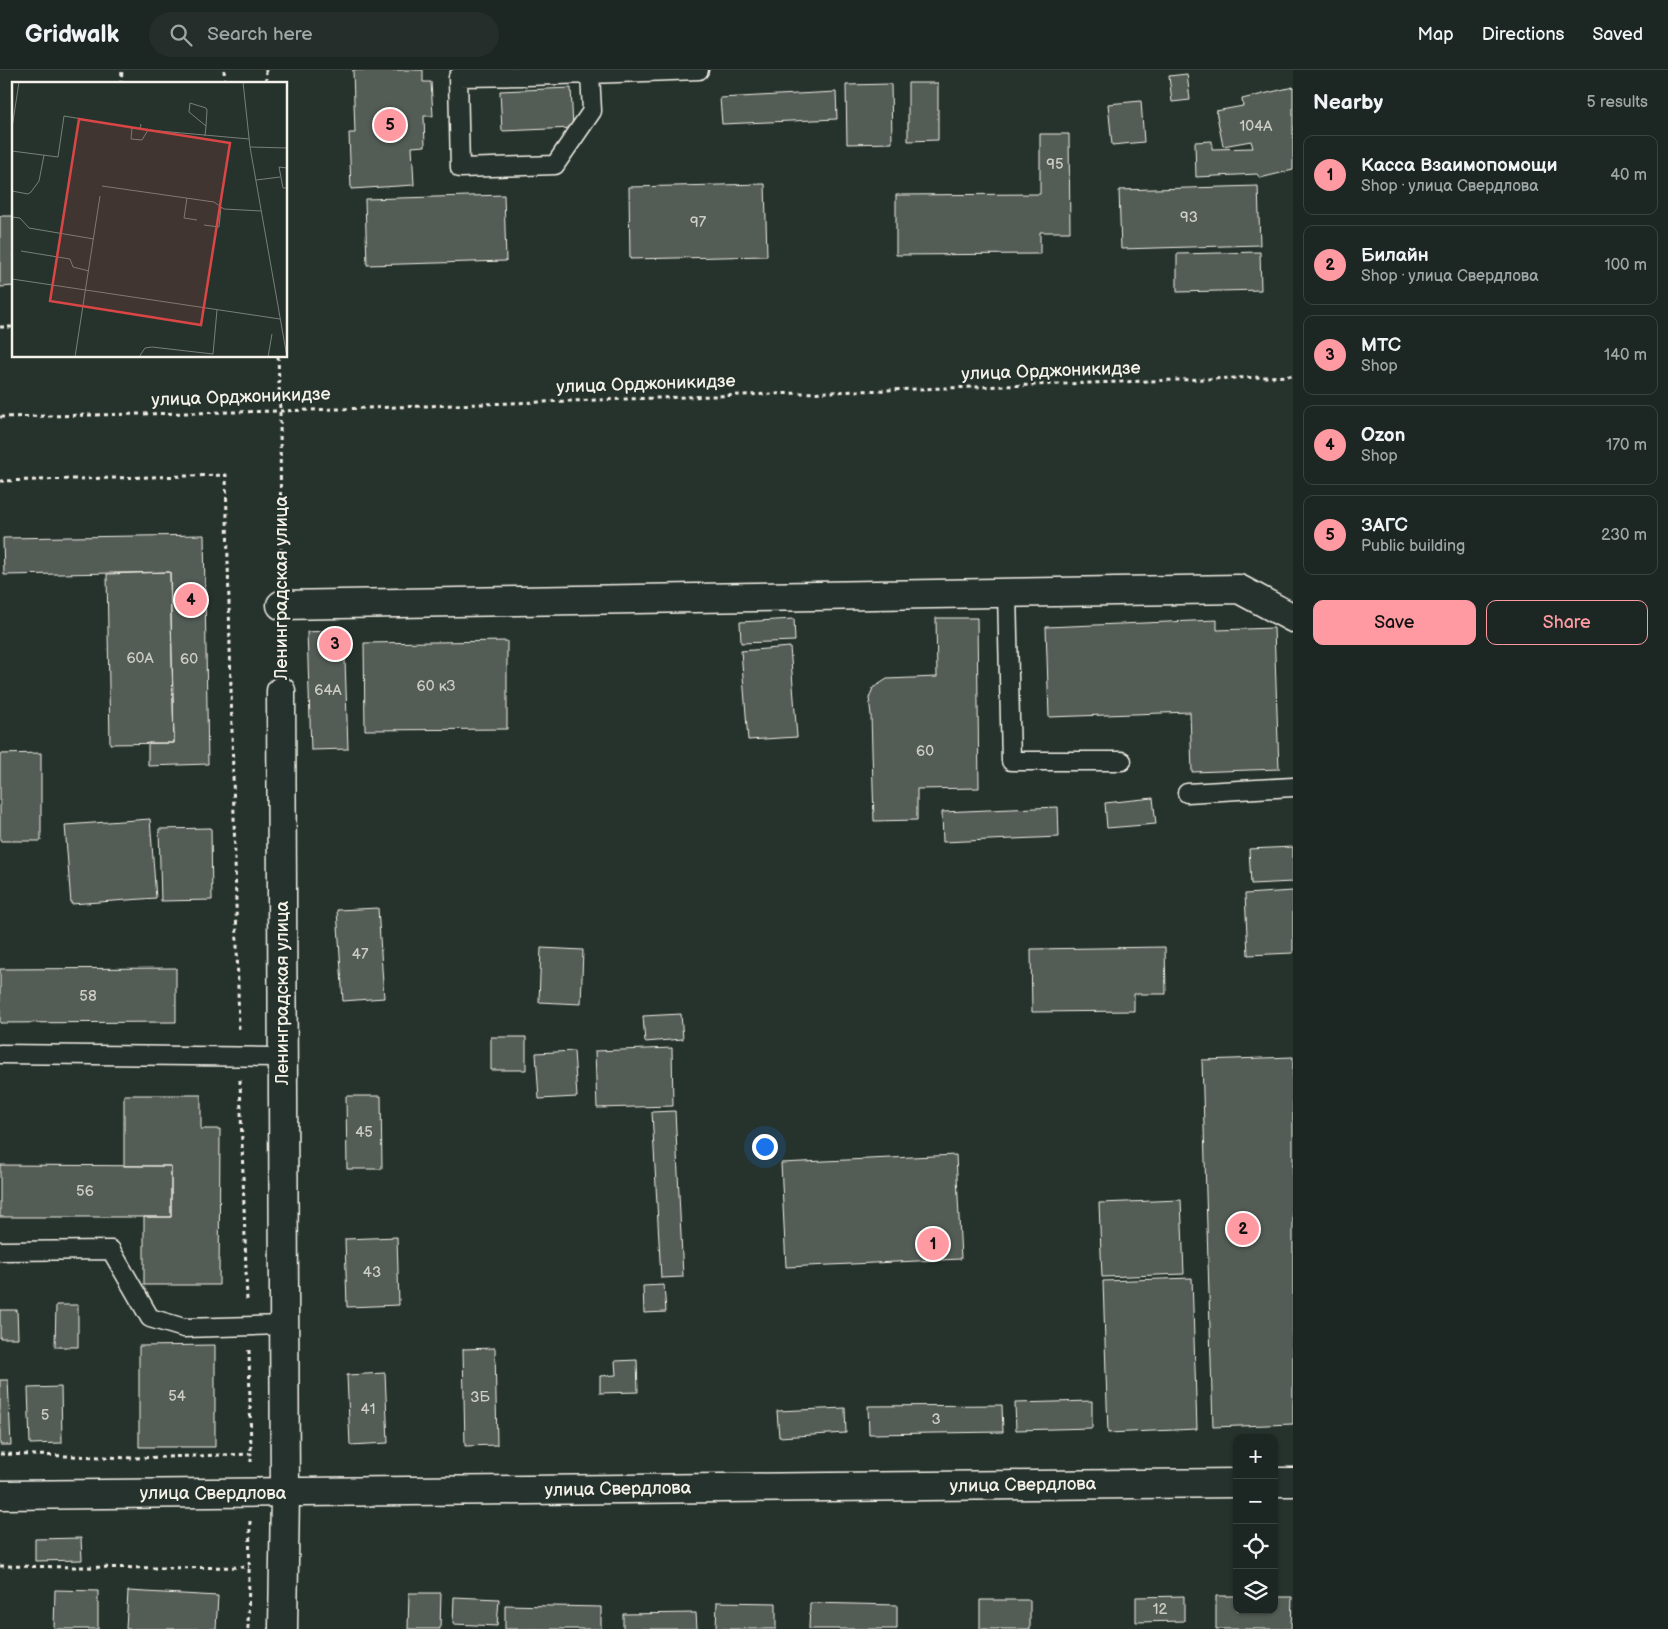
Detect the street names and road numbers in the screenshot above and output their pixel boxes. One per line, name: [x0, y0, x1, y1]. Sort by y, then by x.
street label: улица Орджоникидзе: [961, 357, 1141, 385]
street label: улица Орджоникидзе: [556, 370, 736, 398]
street label: улица Орджоникидзе: [151, 383, 331, 411]
street label: Ленинградская улица: [271, 496, 292, 681]
street label: Ленинградская улица: [272, 901, 293, 1086]
street label: улица Свердлова: [950, 1473, 1097, 1497]
street label: улица Свердлова: [545, 1477, 692, 1501]
street label: улица Свердлова: [140, 1483, 287, 1504]

